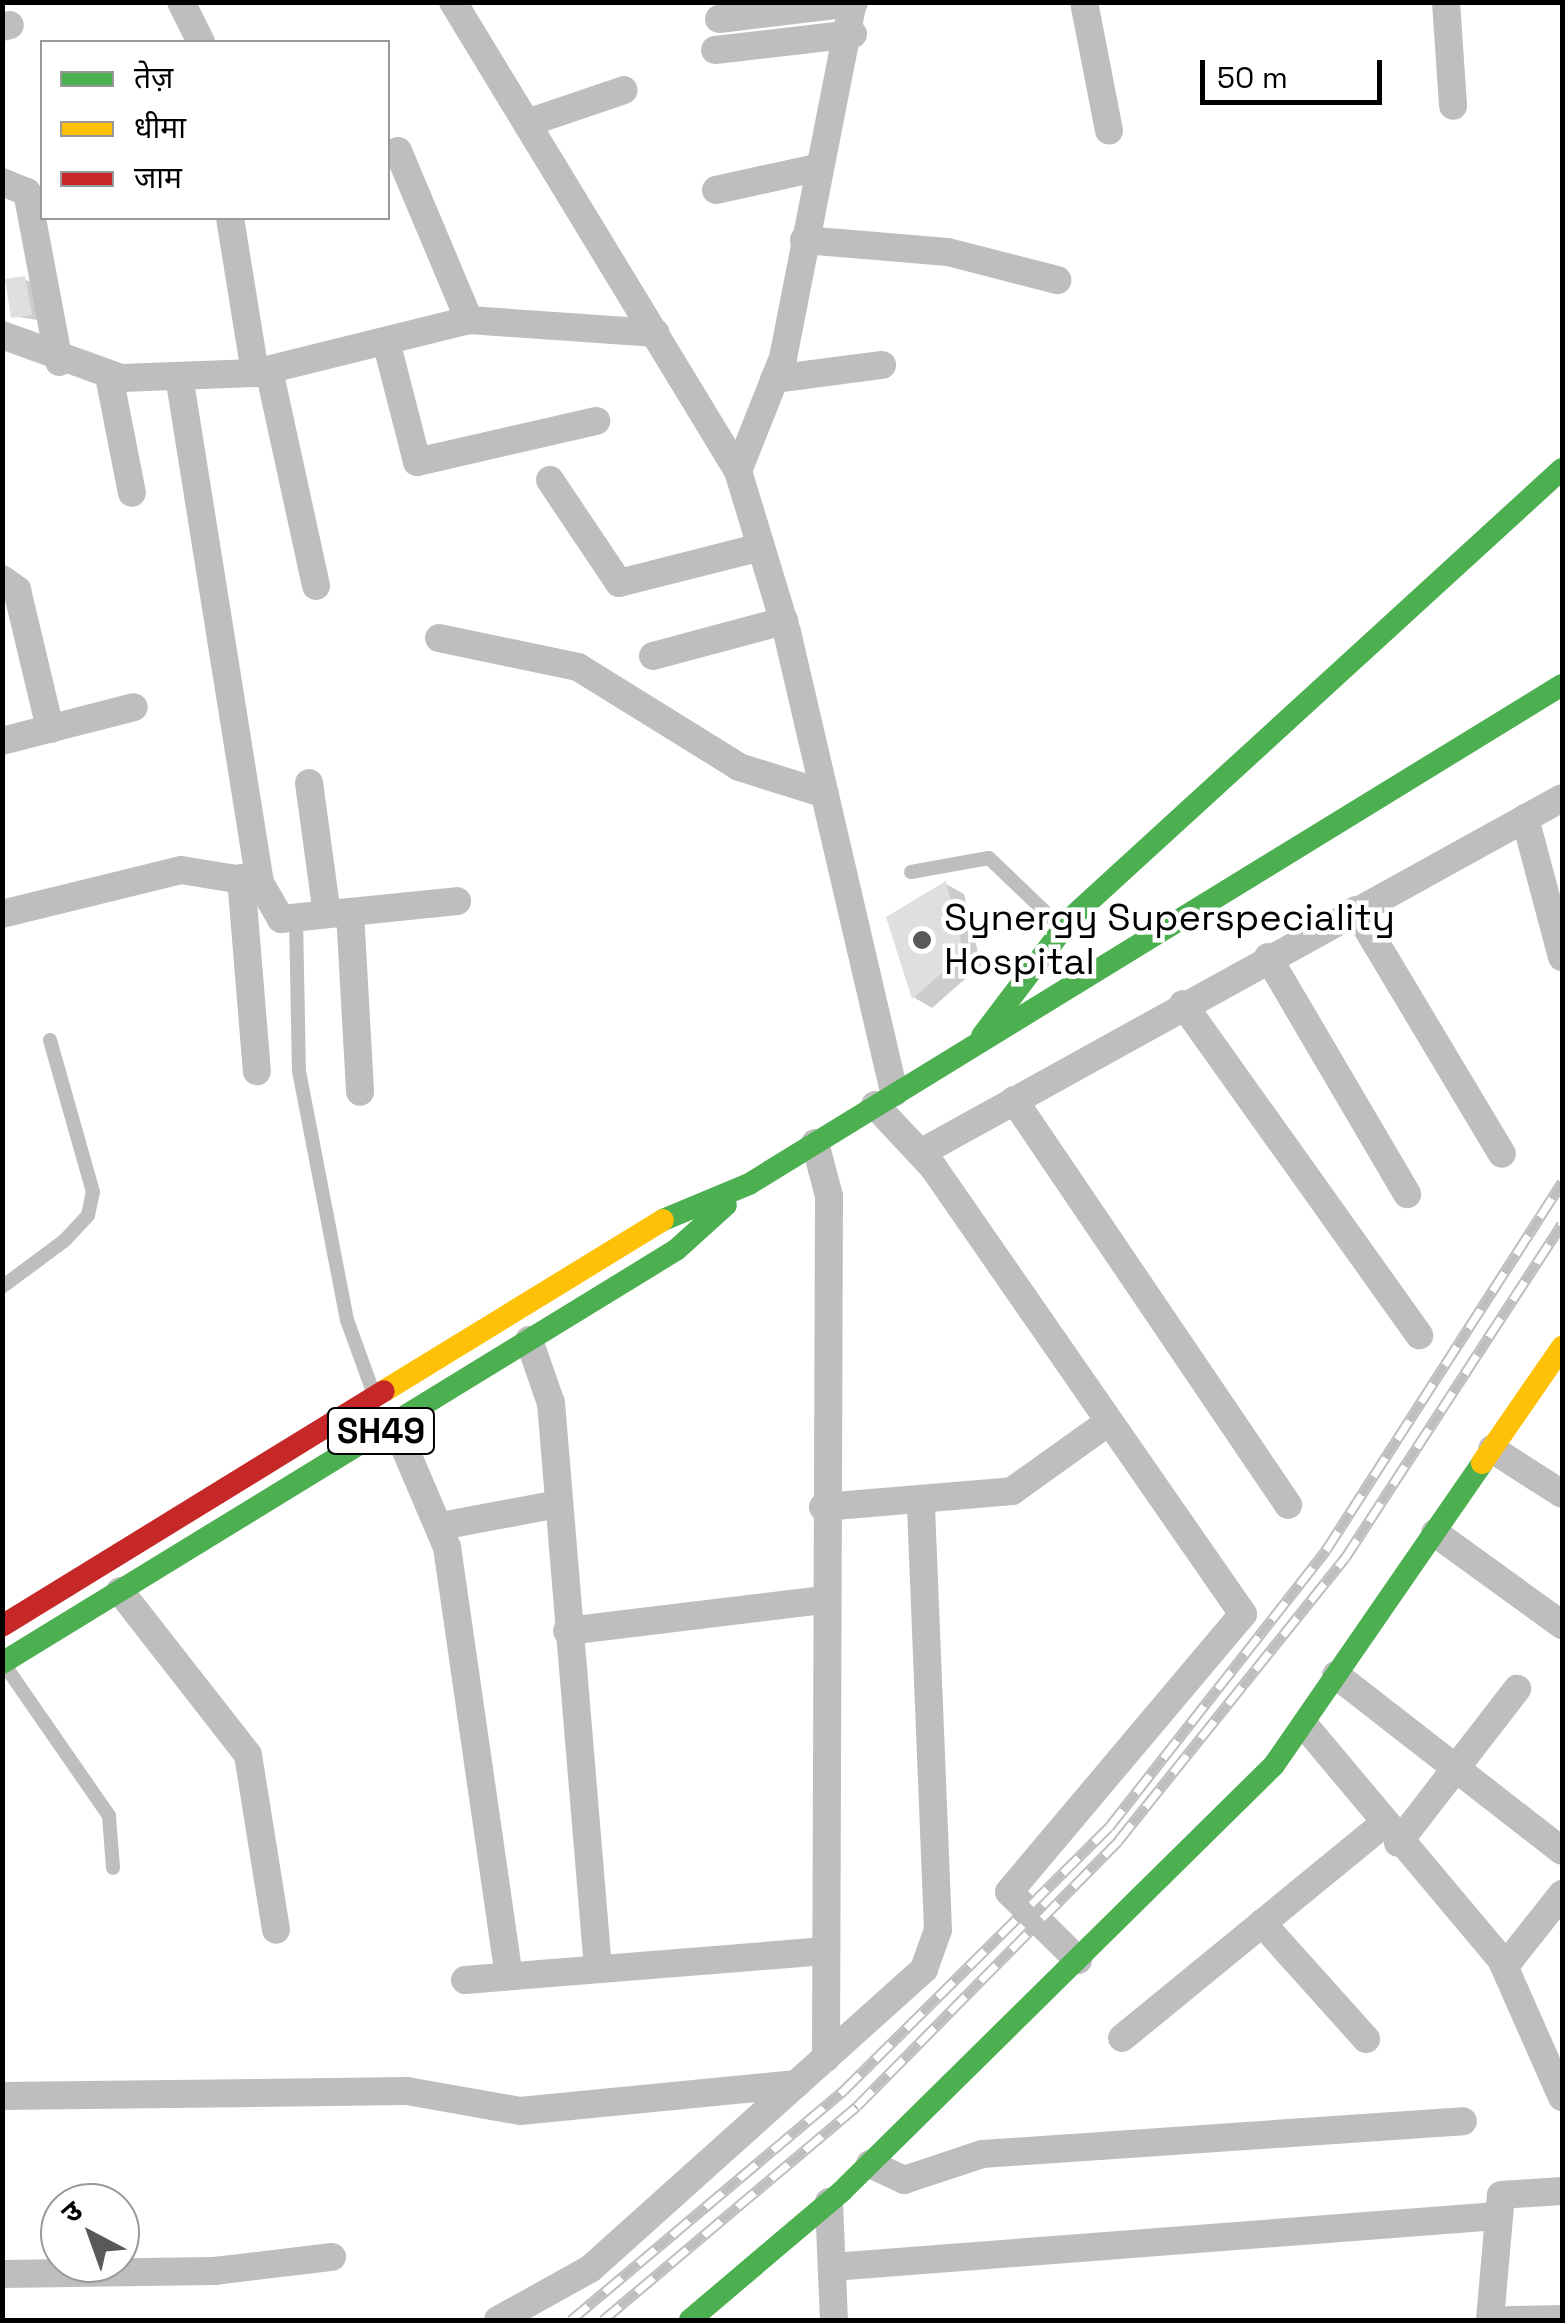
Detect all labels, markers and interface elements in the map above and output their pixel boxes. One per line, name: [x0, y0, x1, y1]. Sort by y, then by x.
legend: [40, 40, 390, 220]
scale bar: [1205, 40, 1388, 102]
text: तेज़: [134, 58, 173, 97]
text: 50 m: [1217, 58, 1288, 97]
text: धीमा: [134, 108, 186, 147]
text: जाम: [134, 158, 182, 197]
place label: Synergy Superspeciality Hospital: [944, 895, 1395, 984]
marker: Synergy Superspeciality Hospital: [909, 927, 935, 953]
road number: SH49: [326, 1401, 436, 1461]
north arrow: [40, 2183, 140, 2283]
text: उ: [54, 2193, 90, 2231]

